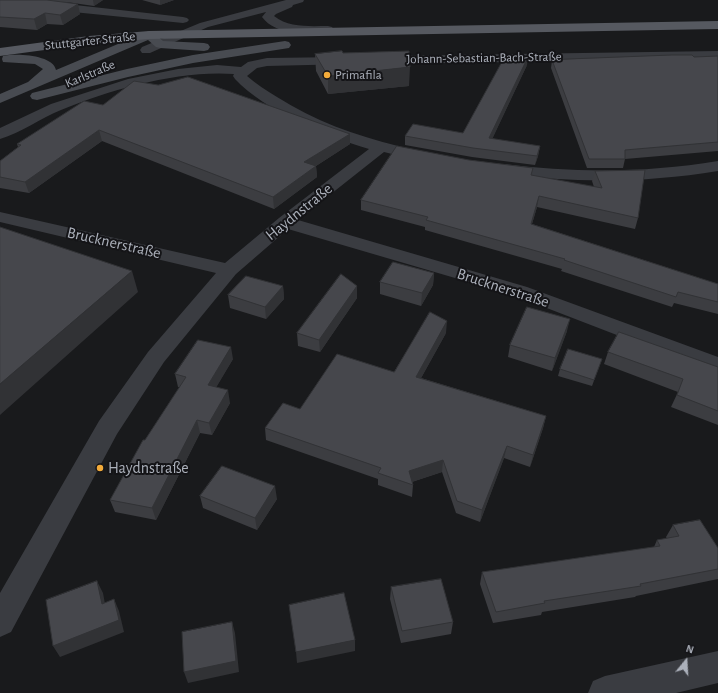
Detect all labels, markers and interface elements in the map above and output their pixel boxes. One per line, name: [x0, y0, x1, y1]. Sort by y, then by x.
street label: Stuttgarter Straße: [44, 28, 136, 54]
street label: Johann-Sebastian-Bach-Straße: [406, 49, 562, 67]
street label: Karlstraße: [63, 57, 117, 91]
place label: Primafila: [335, 67, 382, 83]
marker: Primafila: [322, 70, 332, 80]
street label: Haydnstraße: [262, 179, 336, 245]
street label: Brucknerstraße: [65, 223, 163, 263]
street label: Brucknerstraße: [455, 264, 551, 312]
place label: Haydnstraße: [108, 458, 189, 478]
marker: Haydnstraße: [95, 463, 105, 473]
north arrow: [666, 641, 706, 681]
text: N: [685, 643, 695, 656]

